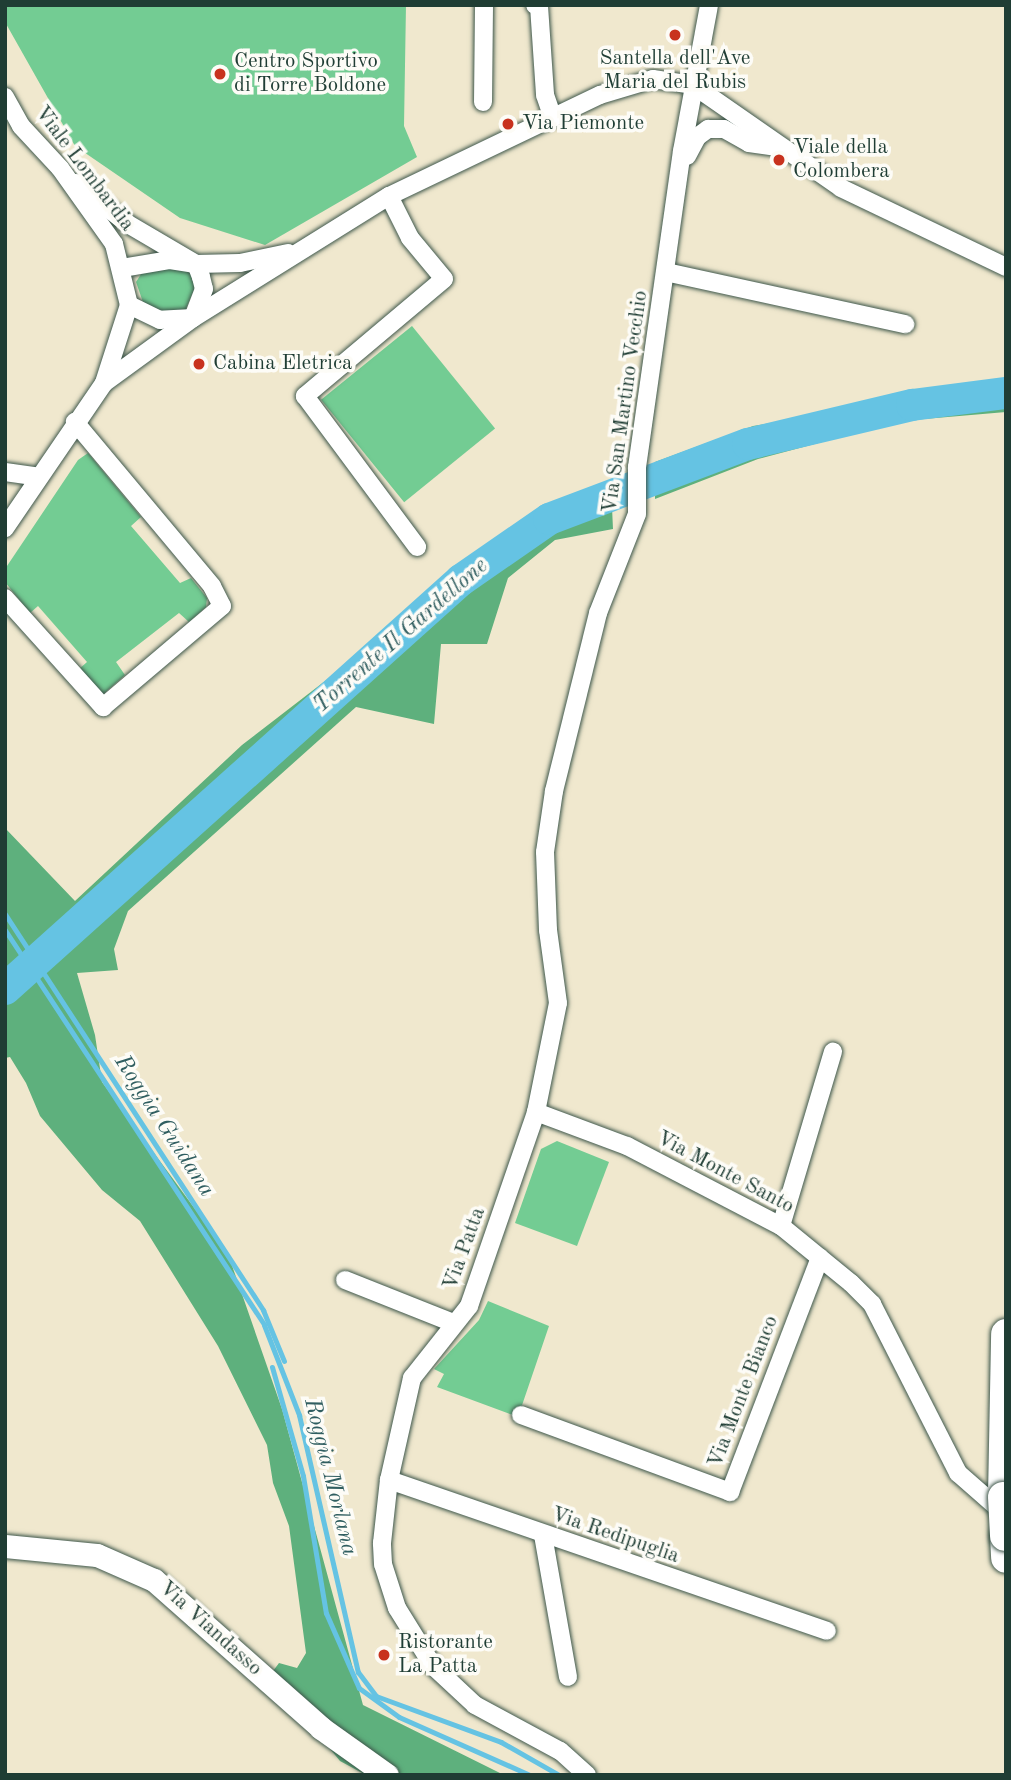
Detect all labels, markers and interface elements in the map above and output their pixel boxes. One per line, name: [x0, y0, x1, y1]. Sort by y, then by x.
marker: Santella dell'Ave Maria del Rubis: [667, 27, 683, 43]
place label: Santella dell'Ave Maria del Rubis: [600, 46, 750, 96]
place label: Centro Sportivo di Torre Boldone: [234, 49, 386, 99]
marker: Centro Sportivo di Torre Boldone: [212, 66, 228, 82]
street label: Viale Lombardia: [29, 101, 139, 237]
place label: Via Piemonte: [522, 111, 644, 137]
marker: Via Piemonte: [500, 116, 516, 132]
place label: Viale della Colombera: [793, 135, 890, 185]
marker: Viale della Colombera: [771, 152, 787, 168]
street label: Via San Martino Vecchio: [598, 289, 654, 515]
place label: Cabina Eletrica: [213, 351, 352, 377]
marker: Cabina Eletrica: [191, 356, 207, 372]
water label: Torrente Il Gardellone: [308, 553, 494, 719]
water label: Roggia Guidana: [108, 1050, 220, 1202]
street label: Via Monte Santo: [652, 1126, 798, 1220]
street label: Via Patta: [438, 1204, 492, 1294]
street label: Via Monte Bianco: [703, 1312, 785, 1472]
water label: Roggia Morlana: [297, 1395, 363, 1559]
street label: Via Redipuglia: [548, 1502, 682, 1570]
street label: Via Viandasso: [153, 1576, 267, 1682]
place label: Ristorante La Patta: [398, 1630, 493, 1680]
marker: Ristorante La Patta: [376, 1647, 392, 1663]

